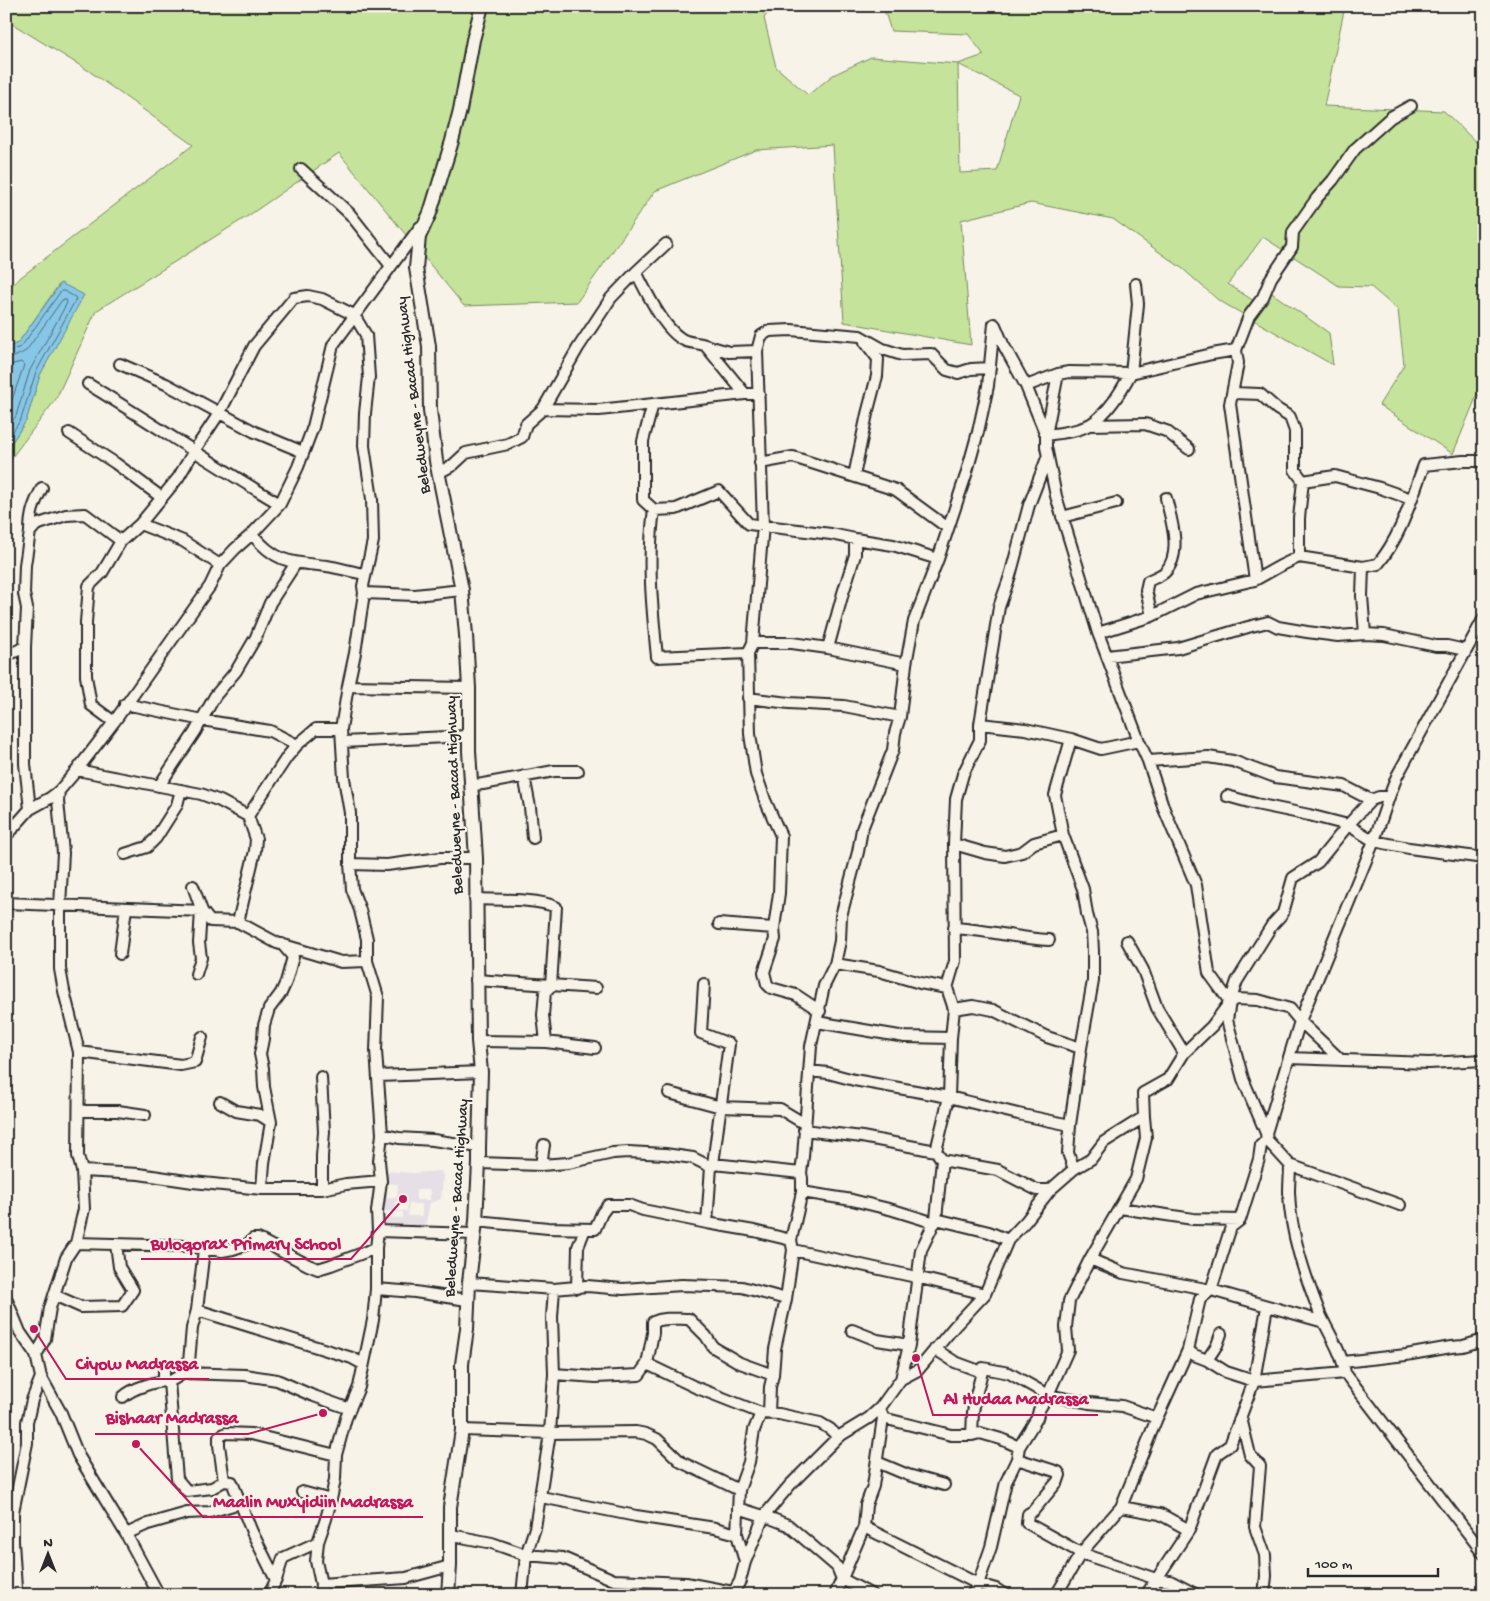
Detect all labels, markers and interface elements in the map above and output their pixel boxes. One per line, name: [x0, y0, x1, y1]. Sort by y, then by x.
street label: Beledweyne - Bacad Highway: [393, 295, 437, 496]
street label: Beledweyne - Bacad Highway: [443, 695, 469, 896]
street label: Beledweyne - Bacad Highway: [442, 1098, 474, 1299]
callout: Buloqorax Primary School: [141, 1226, 351, 1259]
text: Buloqorax Primary School: [150, 1235, 341, 1256]
callout: Ciyow Madrassa: [66, 1346, 209, 1379]
text: Ciyow Madrassa: [75, 1355, 199, 1376]
callout: Al Hudaa Madrassa: [933, 1382, 1098, 1415]
text: Al Hudaa Madrassa: [942, 1390, 1090, 1411]
callout: Bishaar Madrassa: [95, 1401, 248, 1434]
text: Bishaar Madrassa: [105, 1409, 239, 1430]
callout: Maalin Muxyidiin Madrassa: [203, 1484, 423, 1517]
text: Maalin Muxyidiin Madrassa: [213, 1493, 414, 1514]
north arrow: [22, 1528, 72, 1578]
text: N: [43, 1535, 53, 1552]
scale bar: [1308, 1546, 1438, 1578]
text: 100 m: [1314, 1556, 1353, 1574]

